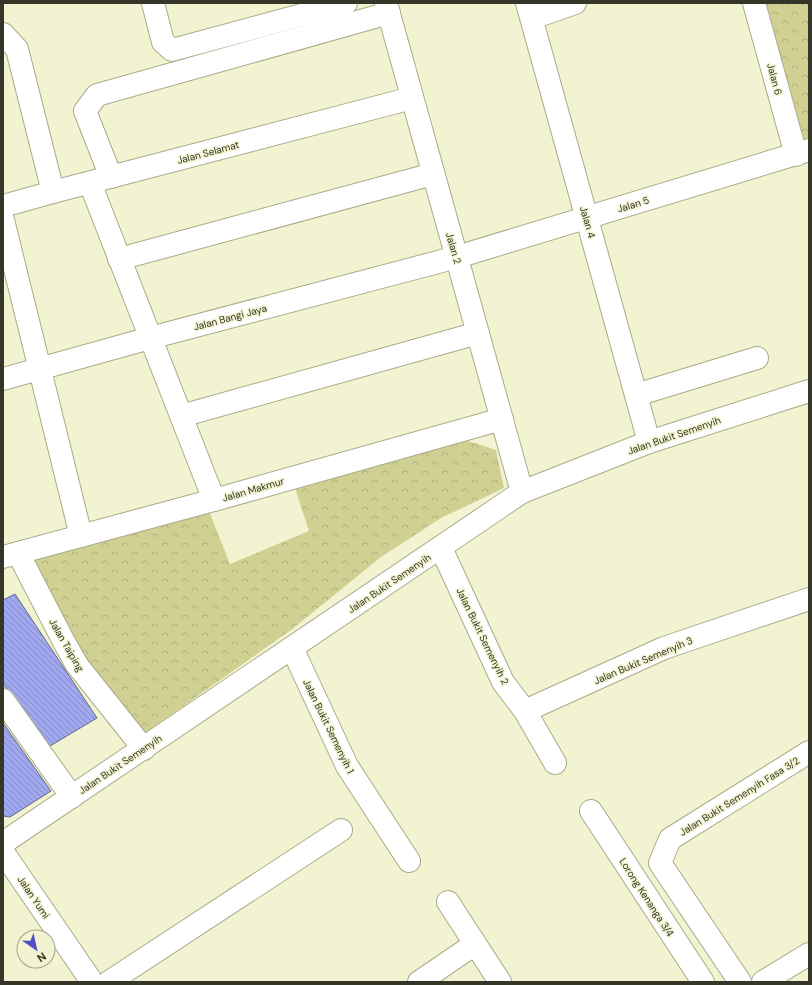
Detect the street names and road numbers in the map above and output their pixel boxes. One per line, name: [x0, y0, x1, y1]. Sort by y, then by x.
street label: Jalan 6: [764, 62, 785, 97]
street label: Jalan Selamat: [176, 138, 241, 167]
street label: Jalan 5: [616, 193, 651, 215]
street label: Jalan 4: [577, 205, 598, 240]
street label: Jalan 2: [443, 231, 464, 266]
street label: Jalan Bangi Jaya: [192, 301, 268, 334]
street label: Jalan Bukit Semenyih: [626, 413, 723, 458]
street label: Jalan Makmur: [221, 474, 286, 505]
street label: Jalan Bukit Semenyih: [345, 551, 434, 616]
street label: Jalan Bukit Semenyih 2: [453, 586, 512, 687]
street label: Jalan Taiping: [46, 616, 87, 674]
street label: Jalan Bukit Semenyih 3: [592, 634, 695, 687]
street label: Jalan Bukit Semenyih 1: [300, 677, 357, 776]
street label: Jalan Bukit Semenyih: [76, 732, 165, 797]
street label: Jalan Bukit Semenyih Fasa 3/2: [677, 754, 802, 839]
street label: Lorong Kenanga 3/4: [616, 856, 677, 939]
street label: Jalan Yumi: [14, 873, 53, 921]

